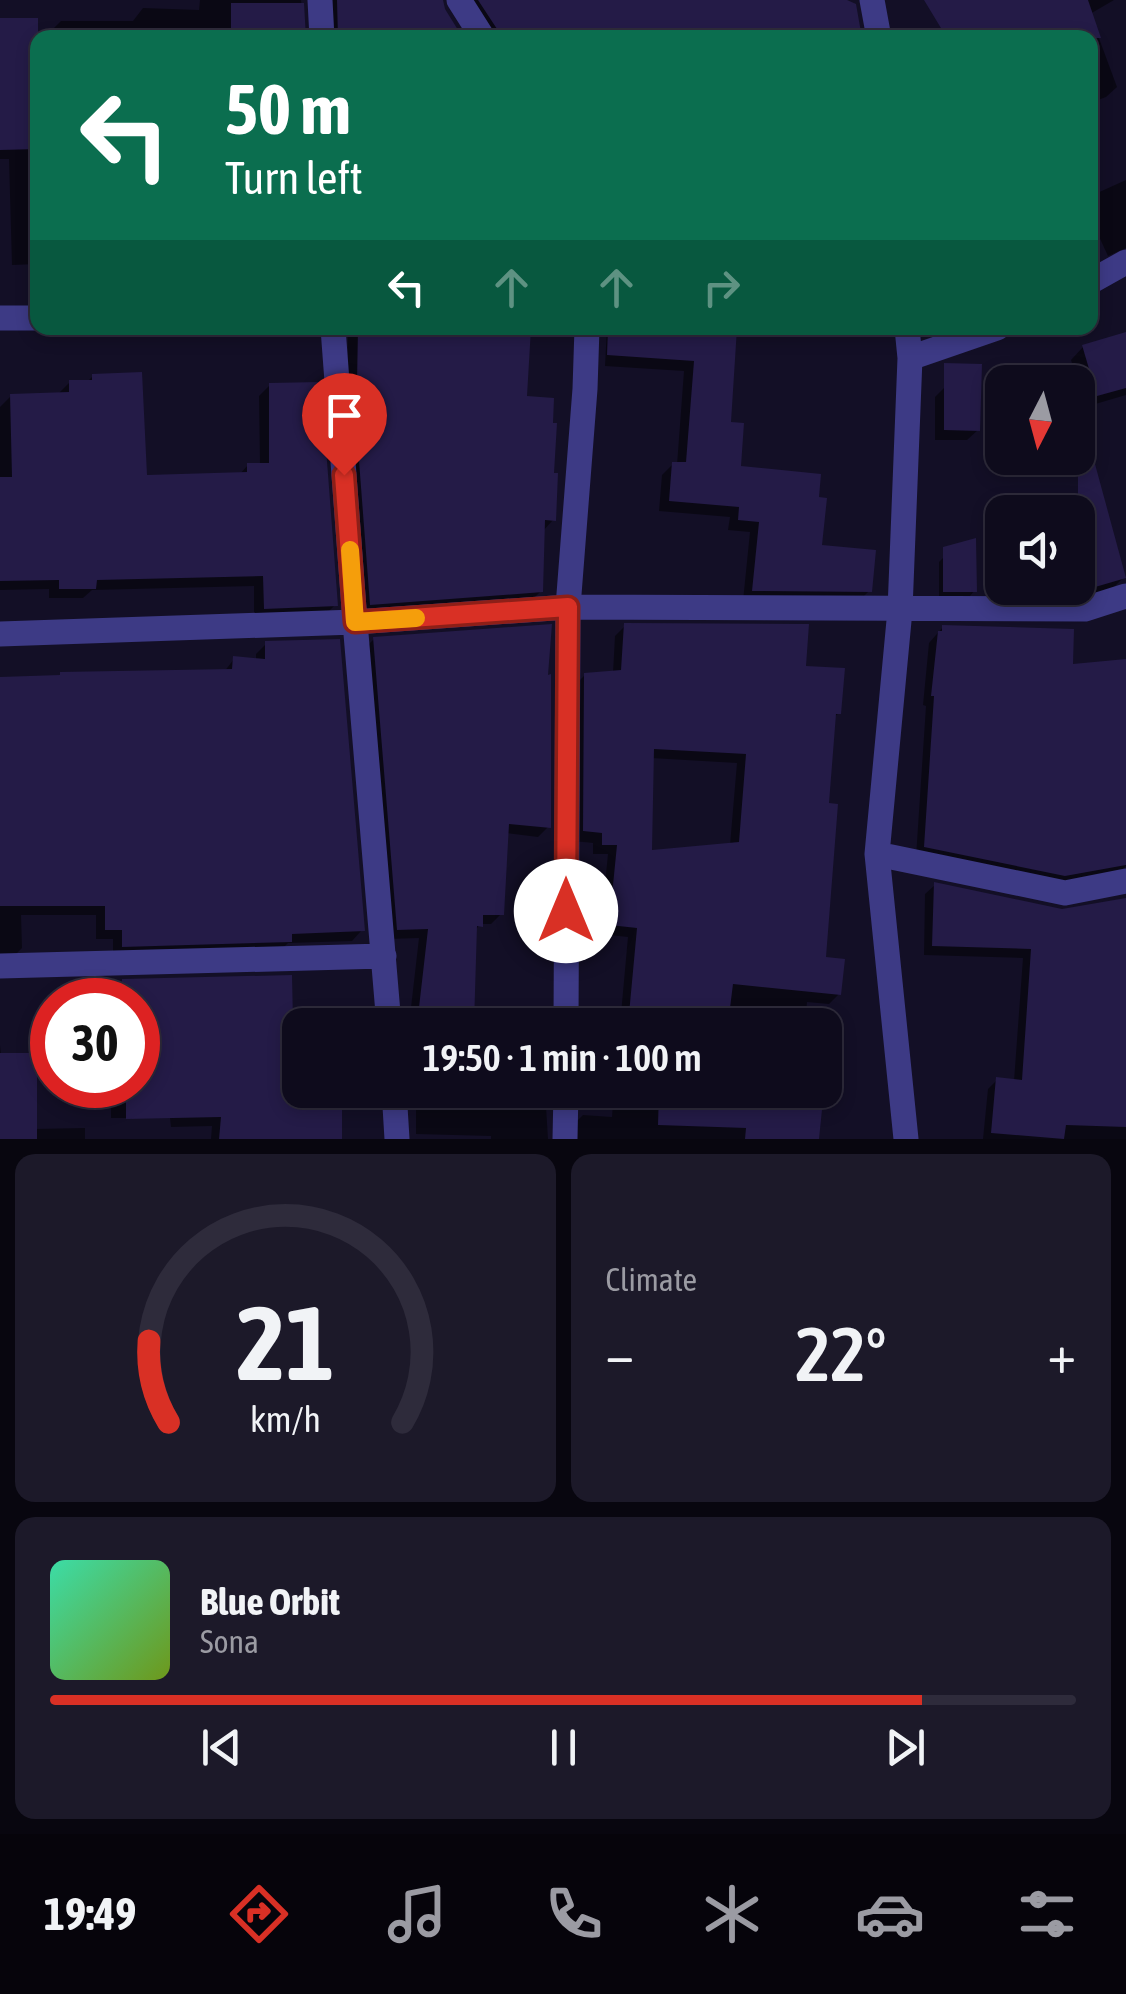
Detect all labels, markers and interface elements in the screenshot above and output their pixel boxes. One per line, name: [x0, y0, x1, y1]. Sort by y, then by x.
text: 50 m: [225, 69, 351, 149]
icon: left: [60, 70, 190, 200]
text: Turn left: [225, 152, 363, 204]
icon: left: [379, 260, 434, 315]
icon: ahead: [484, 260, 539, 315]
icon: ahead: [589, 260, 644, 315]
icon: right: [694, 260, 749, 315]
north arrow: [985, 365, 1095, 475]
map controls: [985, 365, 1095, 605]
pin: [302, 373, 387, 476]
icon: arrive: [317, 388, 372, 443]
button: sound: [985, 495, 1095, 605]
position arrow: [514, 859, 618, 963]
speed limit sign: 30: [30, 978, 160, 1108]
text: 19:50 · 1 min · 100 m: [422, 1036, 702, 1079]
text: Climate: [606, 1261, 697, 1298]
text: 21: [236, 1283, 334, 1402]
text: 22°: [795, 1311, 886, 1397]
text: −: [606, 1322, 634, 1385]
text: +: [1047, 1322, 1076, 1385]
text: km/h: [250, 1399, 321, 1440]
text: Blue Orbit: [200, 1580, 340, 1623]
text: Sona: [200, 1623, 259, 1660]
icon: previous: [194, 1720, 249, 1775]
icon: pause: [536, 1720, 591, 1775]
icon: next: [878, 1720, 933, 1775]
icon: directions: [224, 1879, 294, 1949]
icon: music: [382, 1879, 452, 1949]
icon: phone: [539, 1879, 609, 1949]
icon: climate: [697, 1879, 767, 1949]
icon: car: [855, 1879, 925, 1949]
icon: filters: [1012, 1879, 1082, 1949]
text: 19:49: [44, 1888, 136, 1940]

